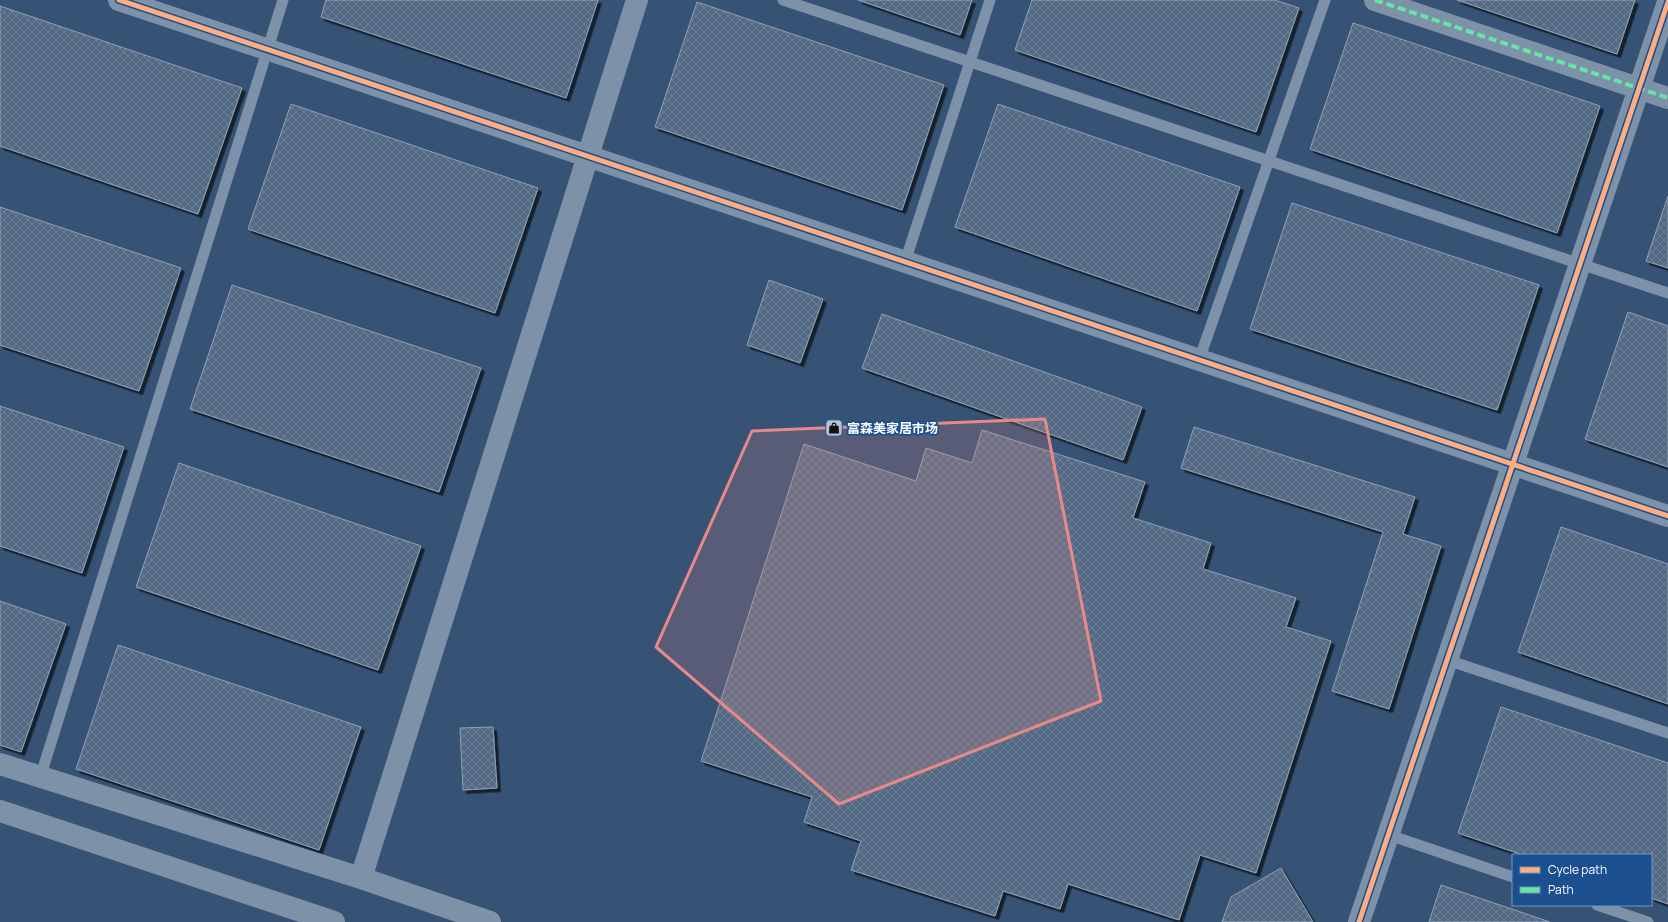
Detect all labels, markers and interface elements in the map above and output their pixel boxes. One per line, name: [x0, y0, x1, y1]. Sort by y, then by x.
shop icon: 富森美家居市场: [824, 418, 844, 438]
place label: 富森美家居市场: [847, 419, 938, 437]
legend: [1512, 854, 1652, 906]
text: Cycle path: [1548, 861, 1607, 878]
text: Path: [1548, 881, 1574, 898]

